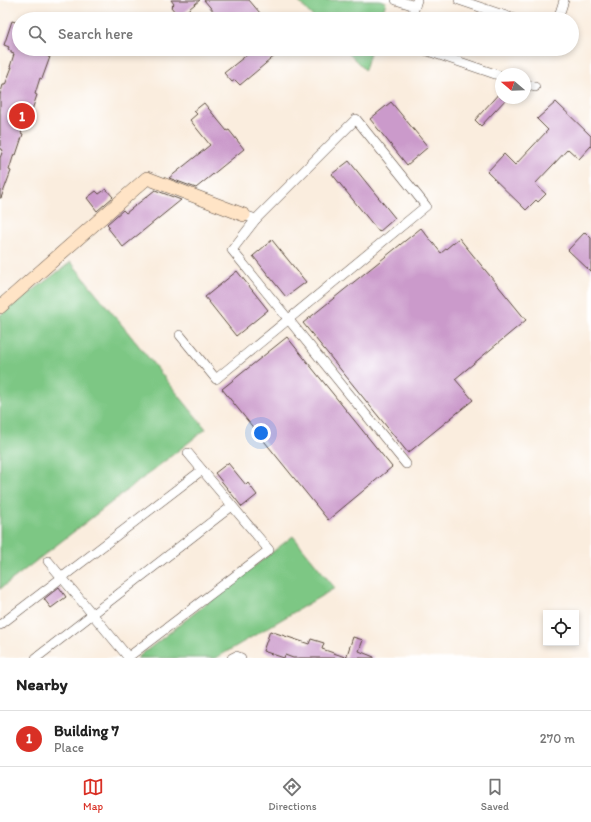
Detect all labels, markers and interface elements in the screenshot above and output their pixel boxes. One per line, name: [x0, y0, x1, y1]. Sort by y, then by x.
search box: [12, 12, 579, 56]
icon: search: [26, 23, 48, 45]
text: Search here: [58, 25, 133, 43]
north arrow: [495, 68, 531, 104]
pin: 1: [9, 101, 35, 131]
your location: [251, 423, 271, 443]
map controls: [543, 610, 579, 646]
button: locate: [543, 610, 579, 646]
text: Nearby: [16, 674, 68, 694]
text: Building 7: [54, 722, 119, 740]
text: 1: [26, 731, 32, 746]
text: 270 m: [540, 731, 575, 746]
text: Place: [54, 740, 84, 755]
tab: Map: [82, 776, 104, 813]
tab: Directions: [268, 776, 317, 813]
tab: Saved: [481, 776, 509, 813]

